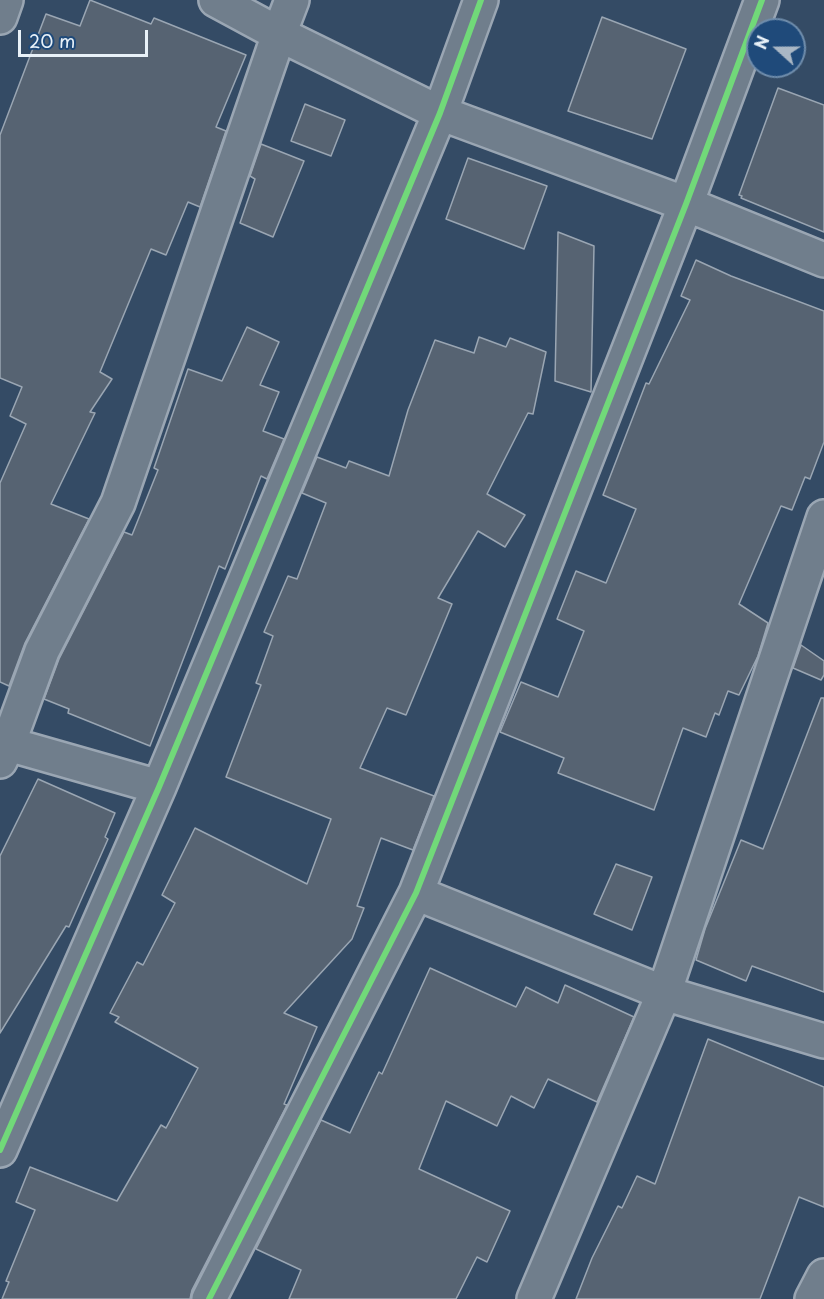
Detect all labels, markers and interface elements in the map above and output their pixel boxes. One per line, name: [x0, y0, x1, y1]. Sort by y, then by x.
scale bar: [21, 18, 152, 56]
north arrow: [746, 18, 806, 78]
text: 20 m: [29, 27, 75, 54]
text: N: [748, 32, 775, 52]

